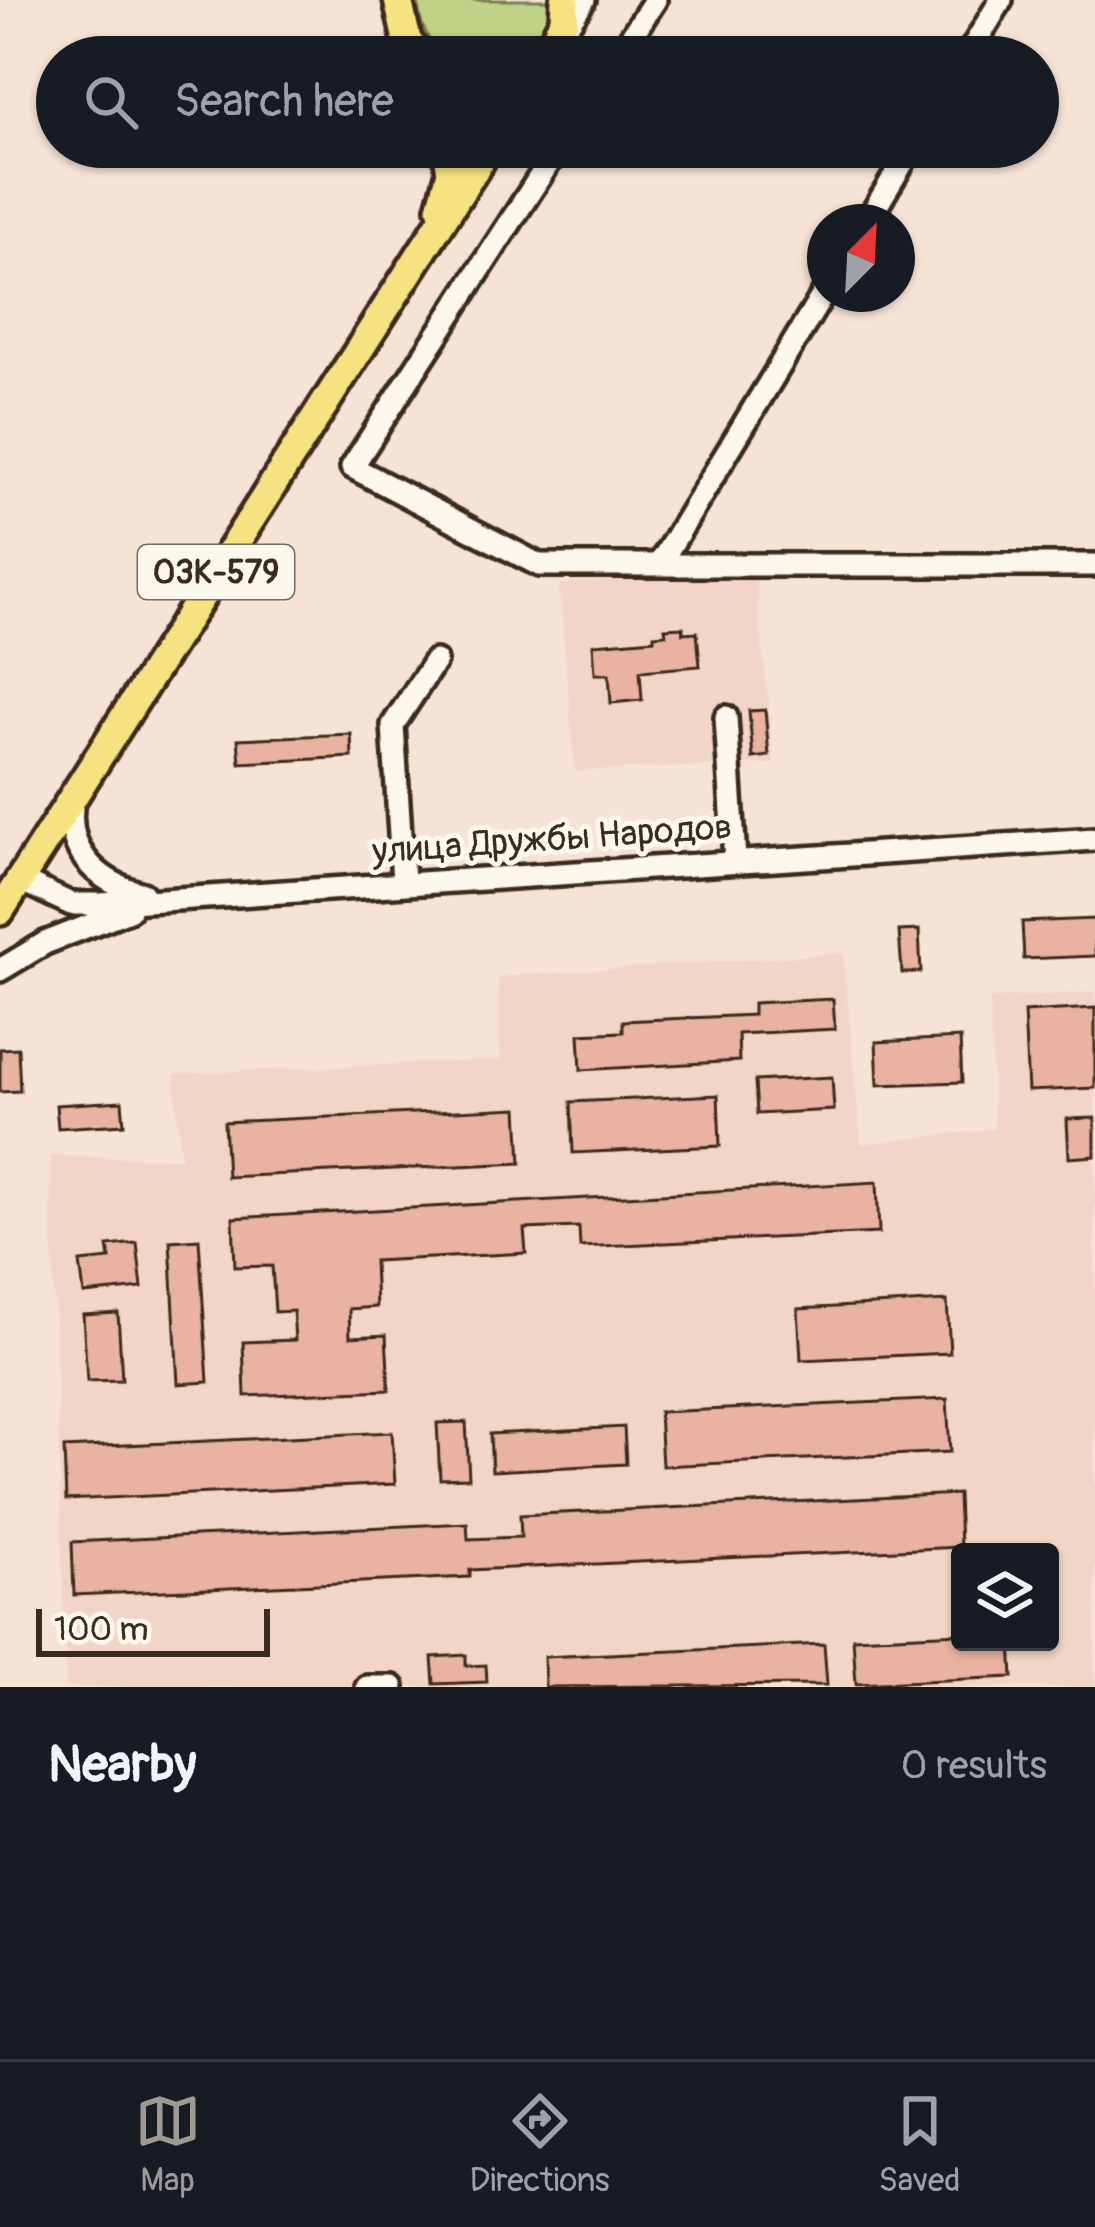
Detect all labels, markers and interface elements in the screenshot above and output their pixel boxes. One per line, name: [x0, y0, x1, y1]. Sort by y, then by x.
search box: [36, 36, 1059, 168]
icon: search: [78, 69, 144, 135]
text: Search here: [174, 74, 394, 130]
north arrow: [807, 204, 915, 312]
road number: 03К-579: [138, 545, 294, 599]
street label: улица Дружбы Народов: [370, 804, 733, 874]
map controls: [951, 1543, 1059, 1651]
button: layers: [951, 1543, 1059, 1651]
scale bar: [36, 1603, 270, 1656]
text: 100 m: [54, 1609, 148, 1650]
text: Nearby: [48, 1733, 196, 1797]
text: 0 results: [901, 1741, 1047, 1790]
tab: Map: [135, 2088, 201, 2201]
tab: Directions: [470, 2088, 610, 2201]
tab: Saved: [879, 2088, 960, 2201]

